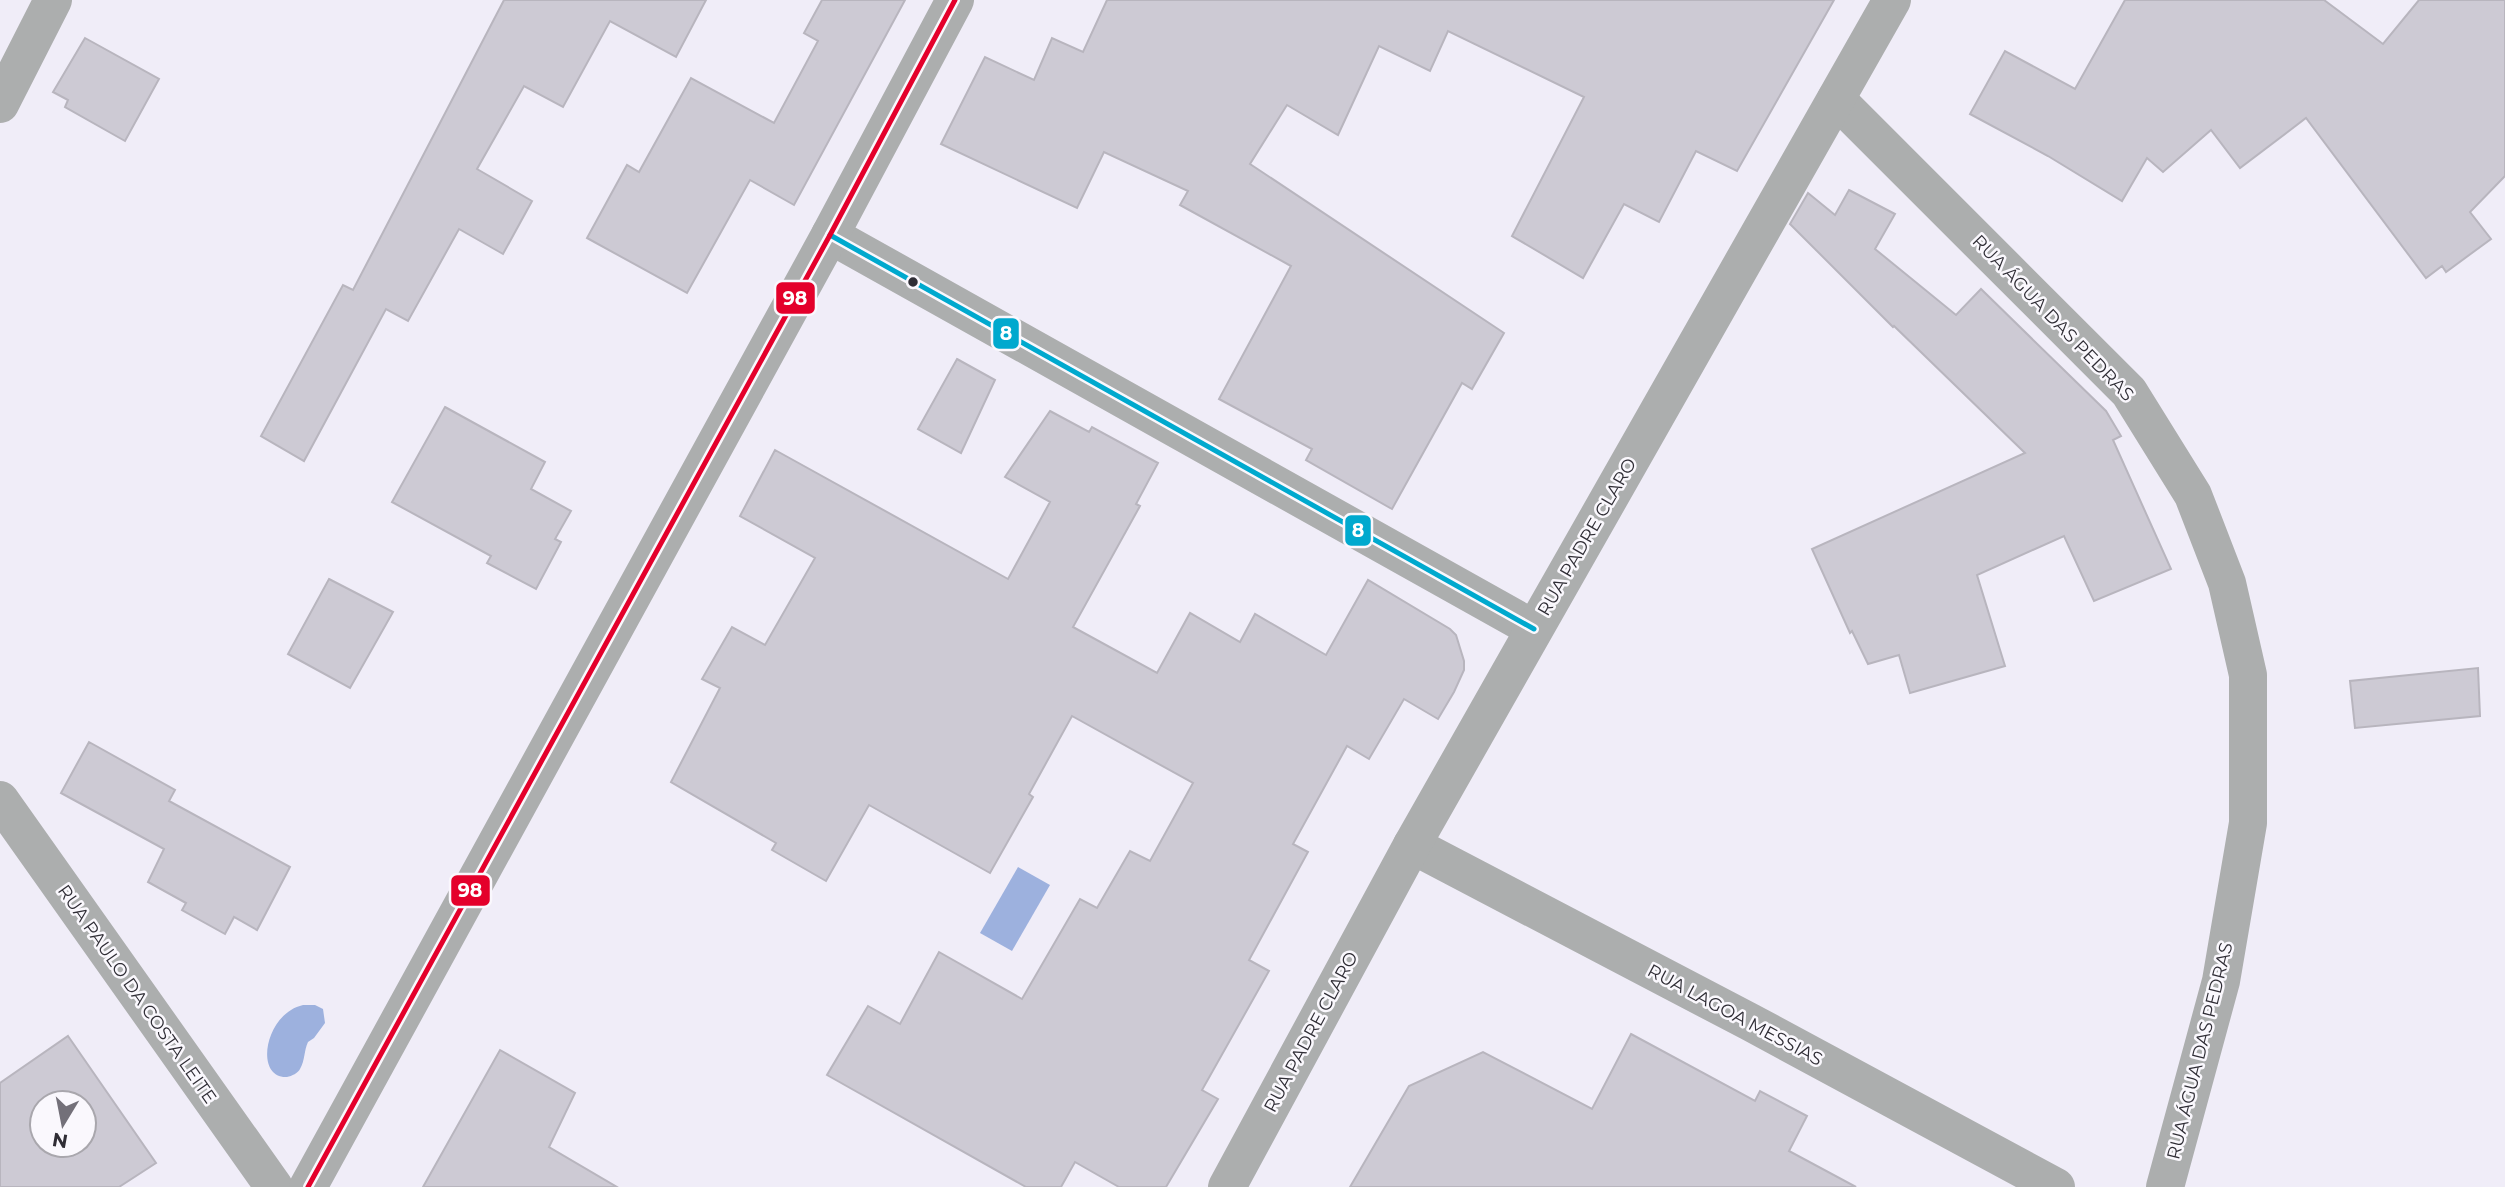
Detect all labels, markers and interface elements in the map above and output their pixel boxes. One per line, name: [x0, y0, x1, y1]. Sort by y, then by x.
street label: RUA ÁGUA DAS PEDRAS: [1968, 230, 2138, 406]
unlabelled marker: [906, 275, 920, 289]
line badge: 98: [775, 281, 816, 315]
text: 98: [783, 287, 807, 310]
line badge: 8: [992, 317, 1020, 350]
text: 8: [1000, 322, 1012, 345]
street label: RUA PADRE CLARO: [1533, 454, 1641, 620]
line badge: 8: [1344, 514, 1372, 547]
text: 8: [1352, 519, 1364, 542]
line badge: 98: [450, 874, 491, 907]
text: 98: [458, 879, 482, 902]
street label: RUA PAULO DA COSTA LEITE: [53, 880, 221, 1108]
street label: RUA ÁGUA DAS PEDRAS: [2162, 940, 2238, 1162]
street label: RUA PADRE CLARO: [1259, 948, 1363, 1116]
street label: RUA LAGOA MESSIAS: [1644, 959, 1826, 1071]
north arrow: [28, 1089, 98, 1159]
text: N: [51, 1128, 70, 1153]

